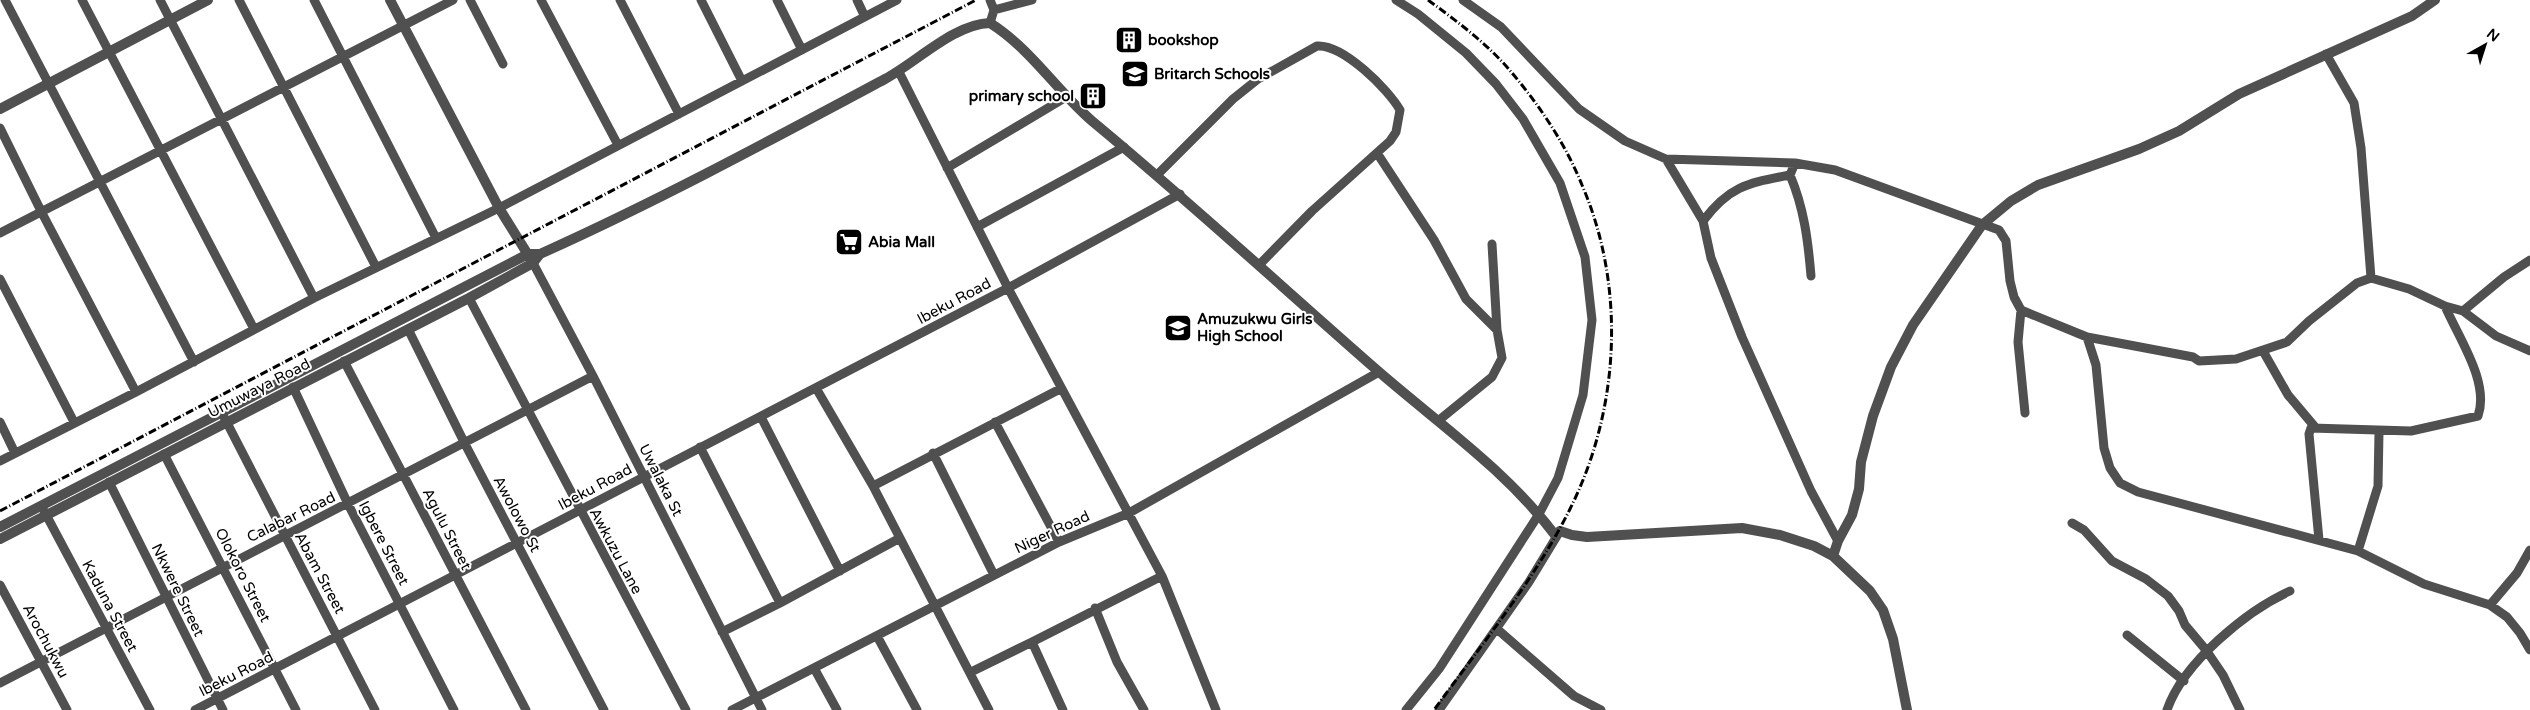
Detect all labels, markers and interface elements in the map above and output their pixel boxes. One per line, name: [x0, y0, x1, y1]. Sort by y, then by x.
north arrow: [2460, 20, 2510, 70]
building icon: bookshop: [1114, 25, 1144, 55]
text: N: [2483, 25, 2503, 45]
place label: bookshop: [1148, 31, 1219, 50]
school or university icon: Britarch Schools: [1120, 59, 1150, 89]
place label: Britarch Schools: [1154, 65, 1270, 83]
building icon: primary school: [1078, 81, 1108, 111]
place label: primary school: [969, 87, 1074, 106]
supermarket icon: Abia Mall: [834, 227, 864, 257]
place label: Abia Mall: [868, 233, 935, 251]
street label: Ibeku Road: [914, 274, 994, 328]
place label: Amuzukwu Girls High School: [1197, 310, 1312, 346]
school or university icon: Amuzukwu Girls High School: [1163, 313, 1193, 343]
street label: Umuwaya Road: [205, 355, 313, 421]
street label: Uwalaka St: [635, 441, 687, 519]
street label: Ibeku Road: [555, 460, 635, 514]
street label: Awolowo St: [489, 473, 545, 555]
street label: Agulu Street: [419, 485, 475, 573]
street label: Calabar Road: [244, 488, 338, 546]
street label: Igbere Street: [355, 498, 413, 588]
street label: Awkuzu Lane: [586, 505, 646, 597]
street label: Niger Road: [1012, 507, 1092, 557]
street label: Olokoro Street: [211, 525, 275, 625]
street label: Abam Street: [291, 529, 349, 617]
street label: Nkwere Street: [148, 541, 208, 640]
street label: Kaduna Street: [78, 557, 142, 655]
street label: Arochukwu: [19, 601, 73, 681]
street label: Ibeku Road: [196, 648, 276, 700]

